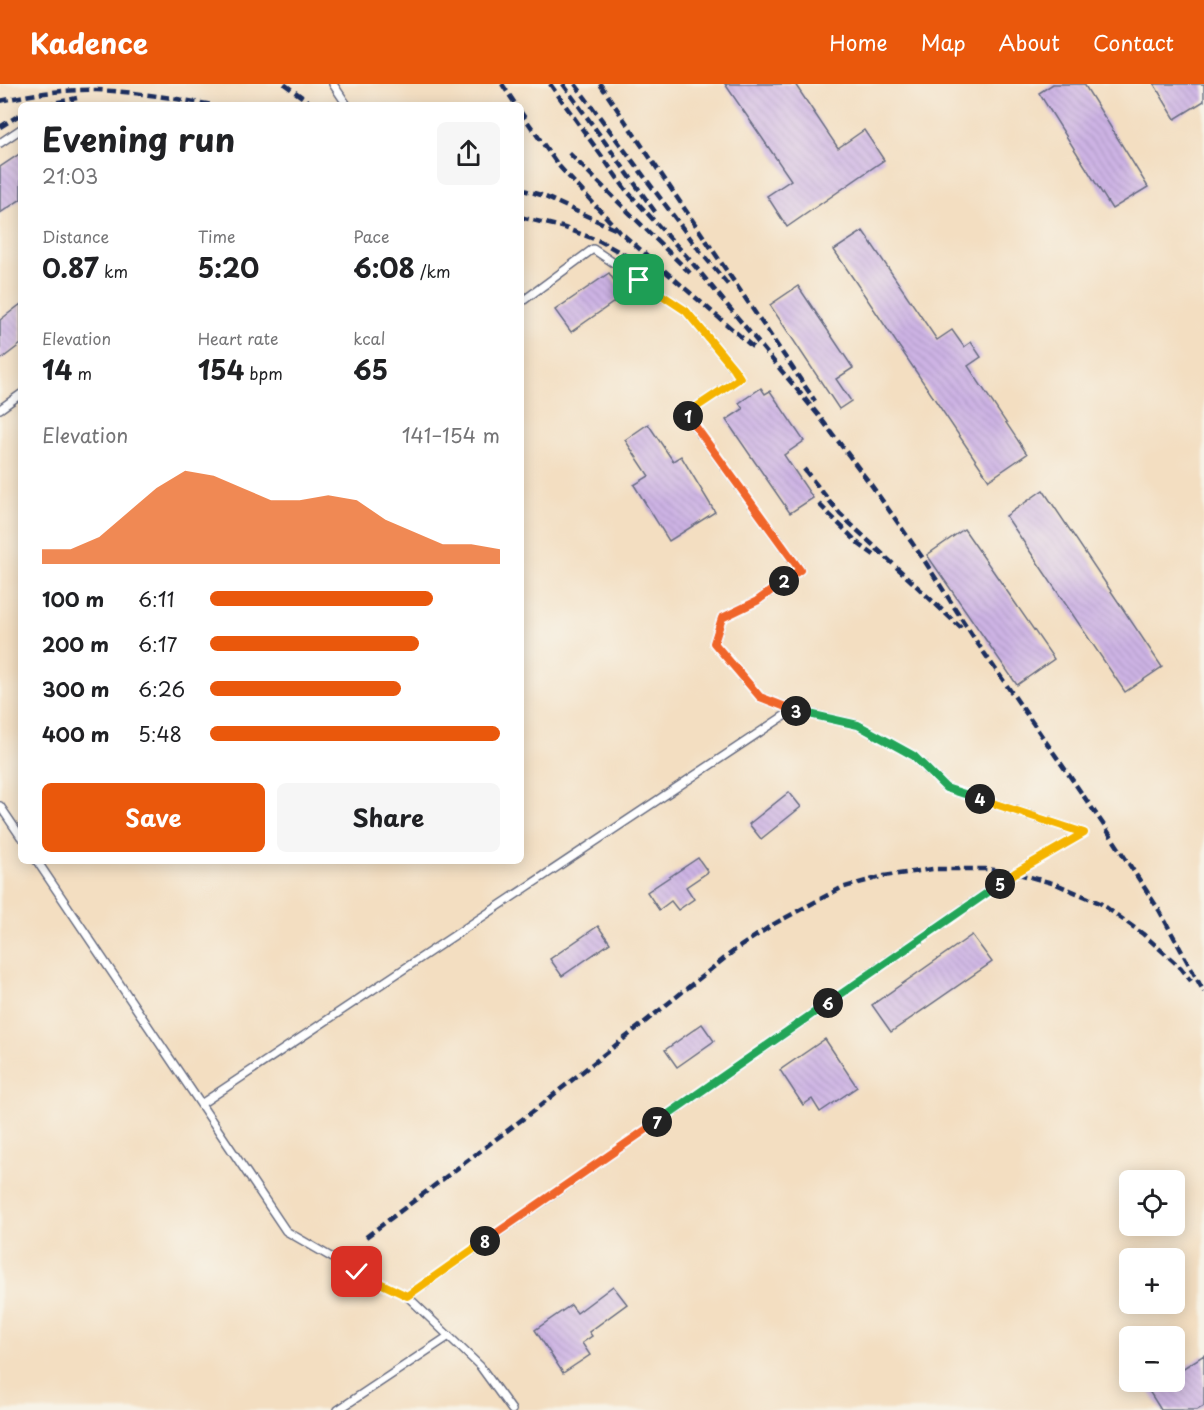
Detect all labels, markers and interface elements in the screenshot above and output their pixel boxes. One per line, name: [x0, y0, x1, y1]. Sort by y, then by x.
text: Kadence: [30, 21, 148, 64]
text: Home: [829, 26, 888, 58]
text: Map: [921, 26, 966, 58]
text: About: [999, 26, 1060, 58]
text: Contact: [1093, 26, 1174, 58]
text: Evening run: [42, 113, 235, 163]
button: share: [437, 122, 500, 185]
text: 21:03: [42, 161, 98, 191]
text: Distance: [42, 224, 109, 248]
text: Time: [198, 224, 235, 248]
text: Pace: [353, 224, 389, 248]
text: 0.87: [42, 248, 99, 287]
text: 5:20: [198, 248, 259, 287]
text: 6:08: [353, 248, 415, 287]
pin: [613, 254, 664, 305]
text: km: [99, 259, 128, 283]
text: /km: [415, 259, 451, 283]
icon: arrive: [622, 263, 655, 296]
text: Elevation: [42, 326, 111, 350]
text: Heart rate: [198, 326, 278, 350]
text: kcal: [353, 326, 385, 350]
text: 14: [42, 350, 72, 389]
text: 154: [198, 350, 244, 389]
text: 65: [353, 350, 388, 389]
text: m: [72, 361, 92, 385]
text: bpm: [244, 361, 283, 385]
pin: 1: [673, 401, 703, 431]
text: 1: [684, 404, 692, 428]
text: Elevation: [42, 420, 128, 450]
text: 141–154 m: [402, 420, 500, 450]
pin: 2: [769, 566, 799, 596]
text: 2: [778, 569, 790, 593]
text: 100 m: [42, 584, 104, 614]
text: 6:11: [138, 584, 174, 614]
text: 200 m: [42, 629, 109, 659]
text: 6:17: [138, 629, 177, 659]
text: 300 m: [42, 674, 110, 704]
text: 6:26: [138, 674, 185, 704]
pin: 3: [781, 696, 811, 726]
text: 3: [791, 699, 801, 723]
text: 400 m: [42, 719, 110, 749]
text: 5:48: [138, 719, 182, 749]
button: Save: [42, 783, 265, 852]
button: Share: [277, 783, 500, 852]
pin: 4: [965, 784, 995, 814]
text: 4: [975, 787, 985, 811]
pin: 5: [985, 869, 1015, 899]
text: 5: [995, 872, 1005, 896]
pin: 6: [813, 988, 843, 1018]
text: 6: [822, 991, 834, 1015]
pin: 7: [642, 1107, 672, 1137]
text: 7: [652, 1110, 662, 1134]
map controls: [1119, 1170, 1185, 1392]
button: locate: [1119, 1170, 1185, 1236]
pin: 8: [470, 1226, 500, 1256]
text: 8: [480, 1229, 490, 1253]
pin: [331, 1246, 382, 1297]
button: +: [1119, 1248, 1185, 1314]
icon: check: [340, 1255, 373, 1288]
button: −: [1119, 1326, 1185, 1392]

